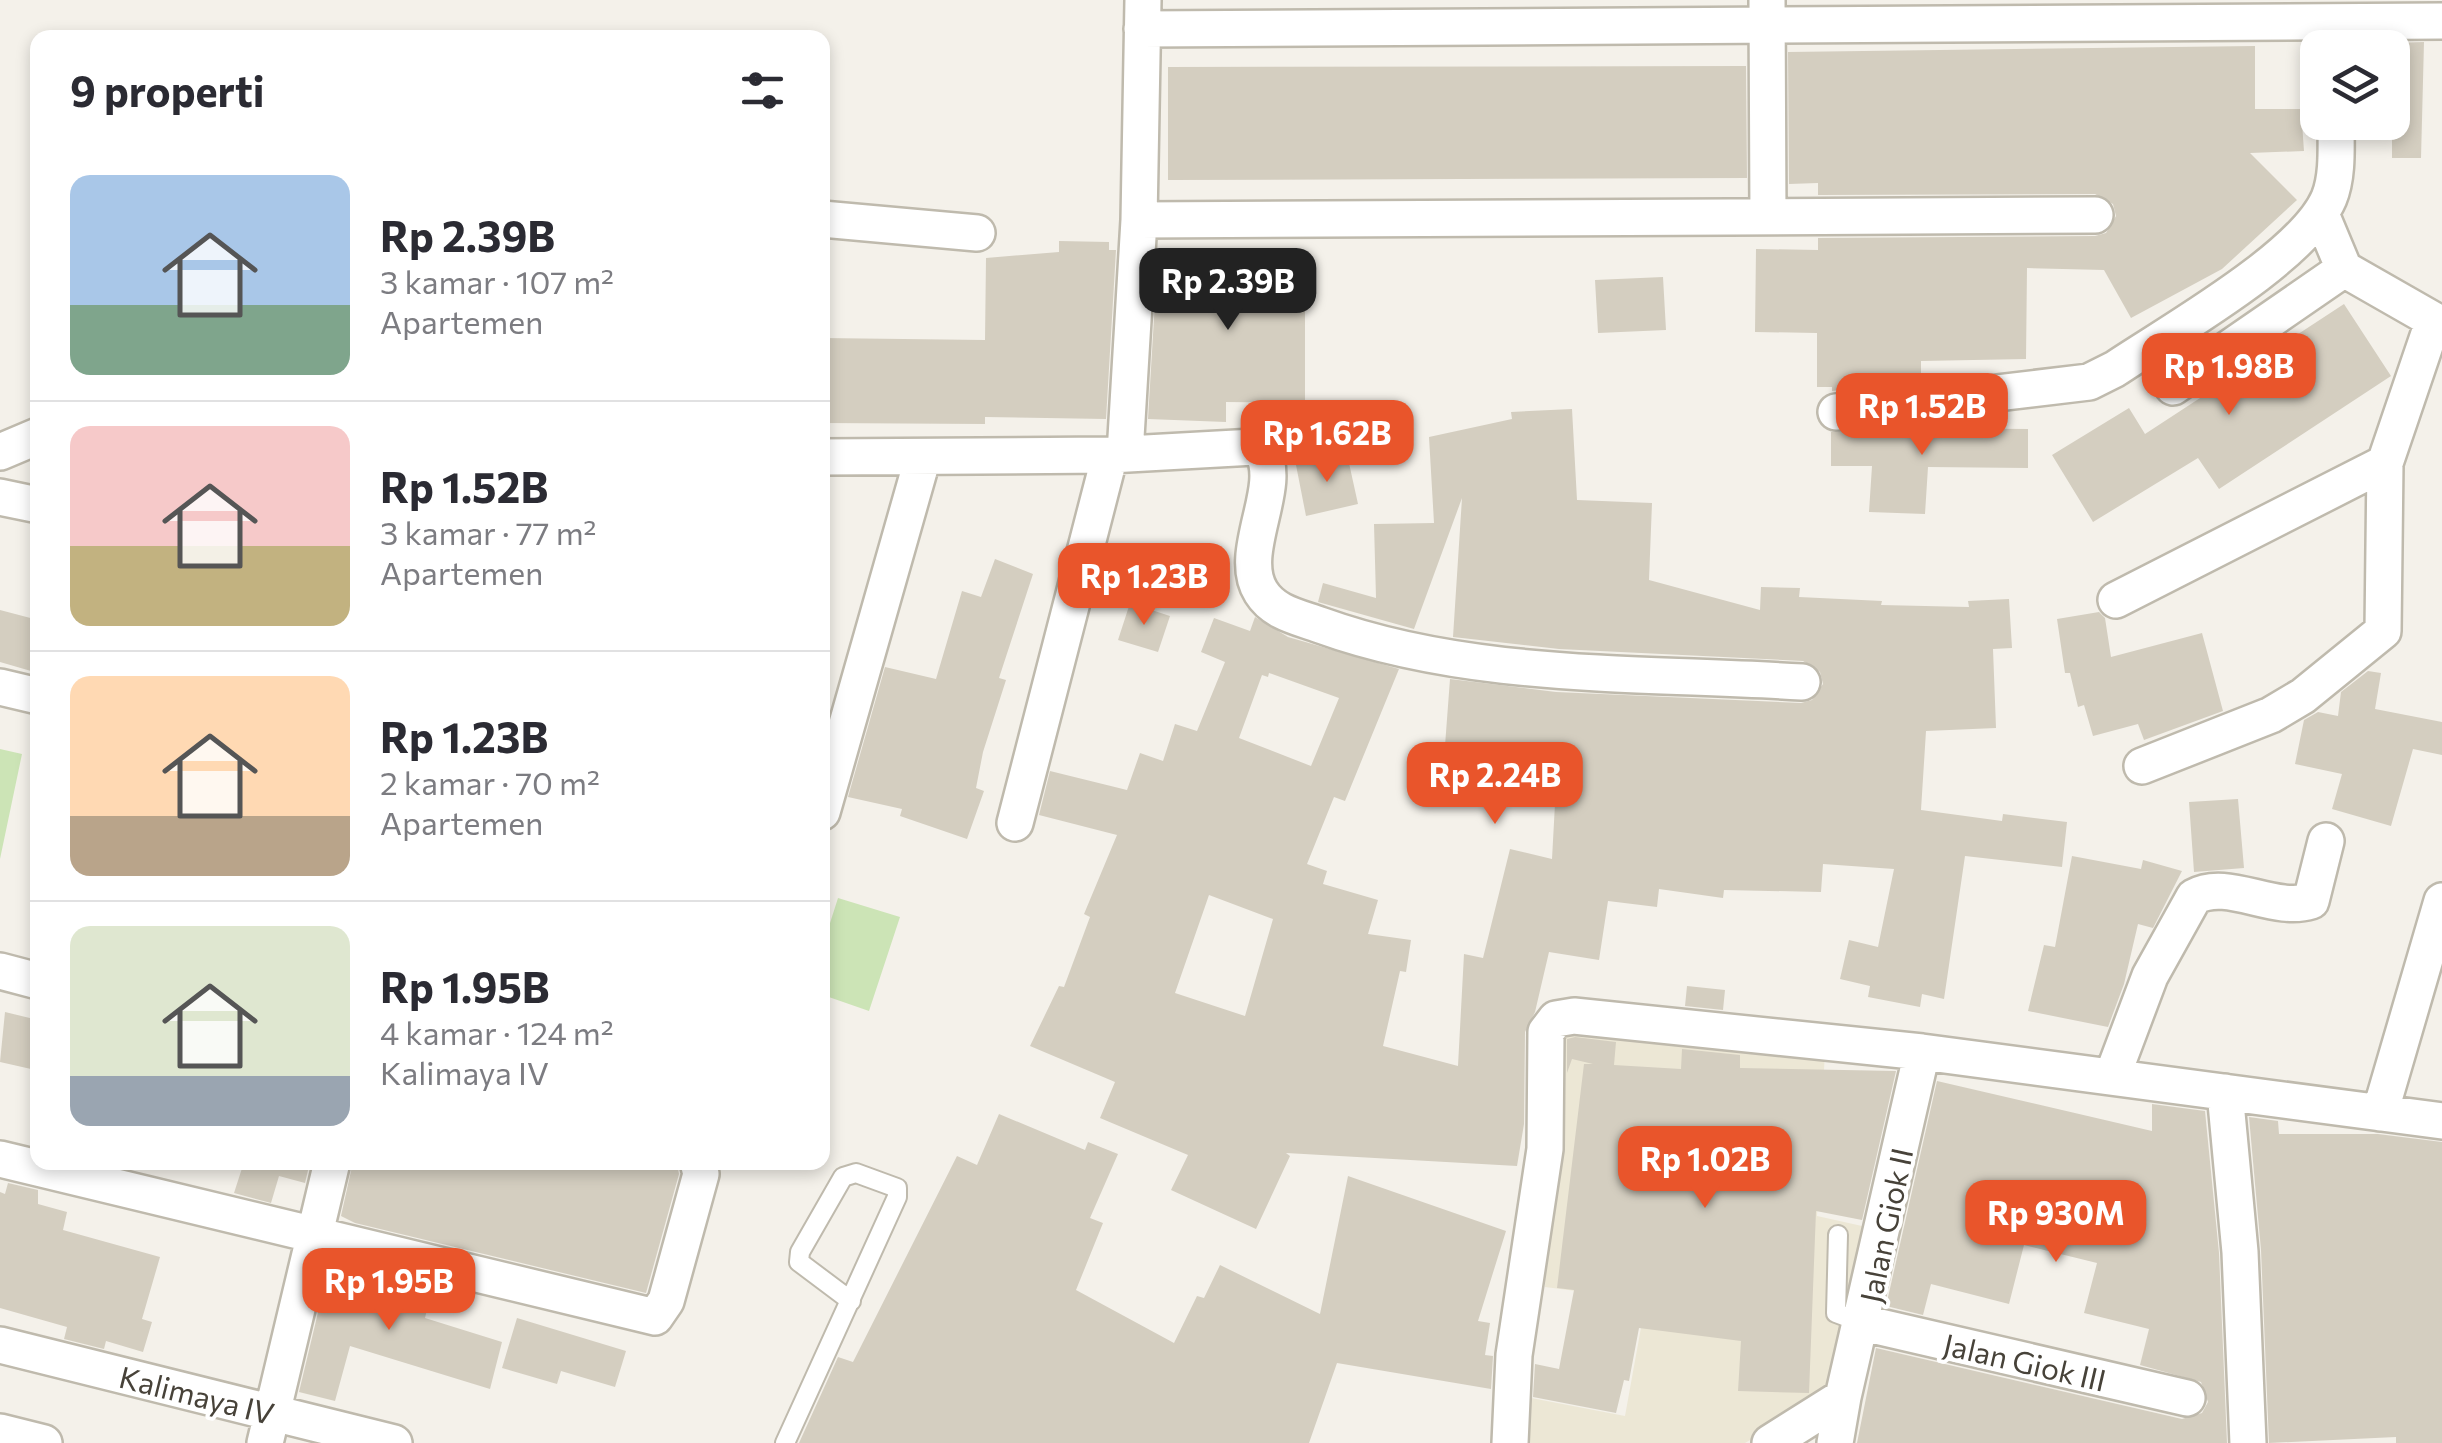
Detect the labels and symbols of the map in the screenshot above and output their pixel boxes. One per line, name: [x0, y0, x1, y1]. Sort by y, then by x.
pin: Rp 2.39B: [1125, 248, 1331, 333]
pin: Rp 1.98B: [2126, 333, 2332, 418]
pin: Rp 1.52B: [1819, 373, 2025, 458]
pin: Rp 1.62B: [1224, 400, 1430, 485]
pin: Rp 1.23B: [1041, 543, 1247, 628]
pin: Rp 2.24B: [1392, 742, 1598, 827]
pin: Rp 1.02B: [1602, 1126, 1808, 1211]
street label: Jalan Giok II: [1851, 1144, 1919, 1306]
pin: Rp 930M: [1964, 1180, 2148, 1265]
pin: Rp 1.95B: [286, 1248, 492, 1333]
street label: Jalan Giok III: [1940, 1324, 2110, 1398]
street label: Kalimaya IV: [116, 1357, 278, 1431]

